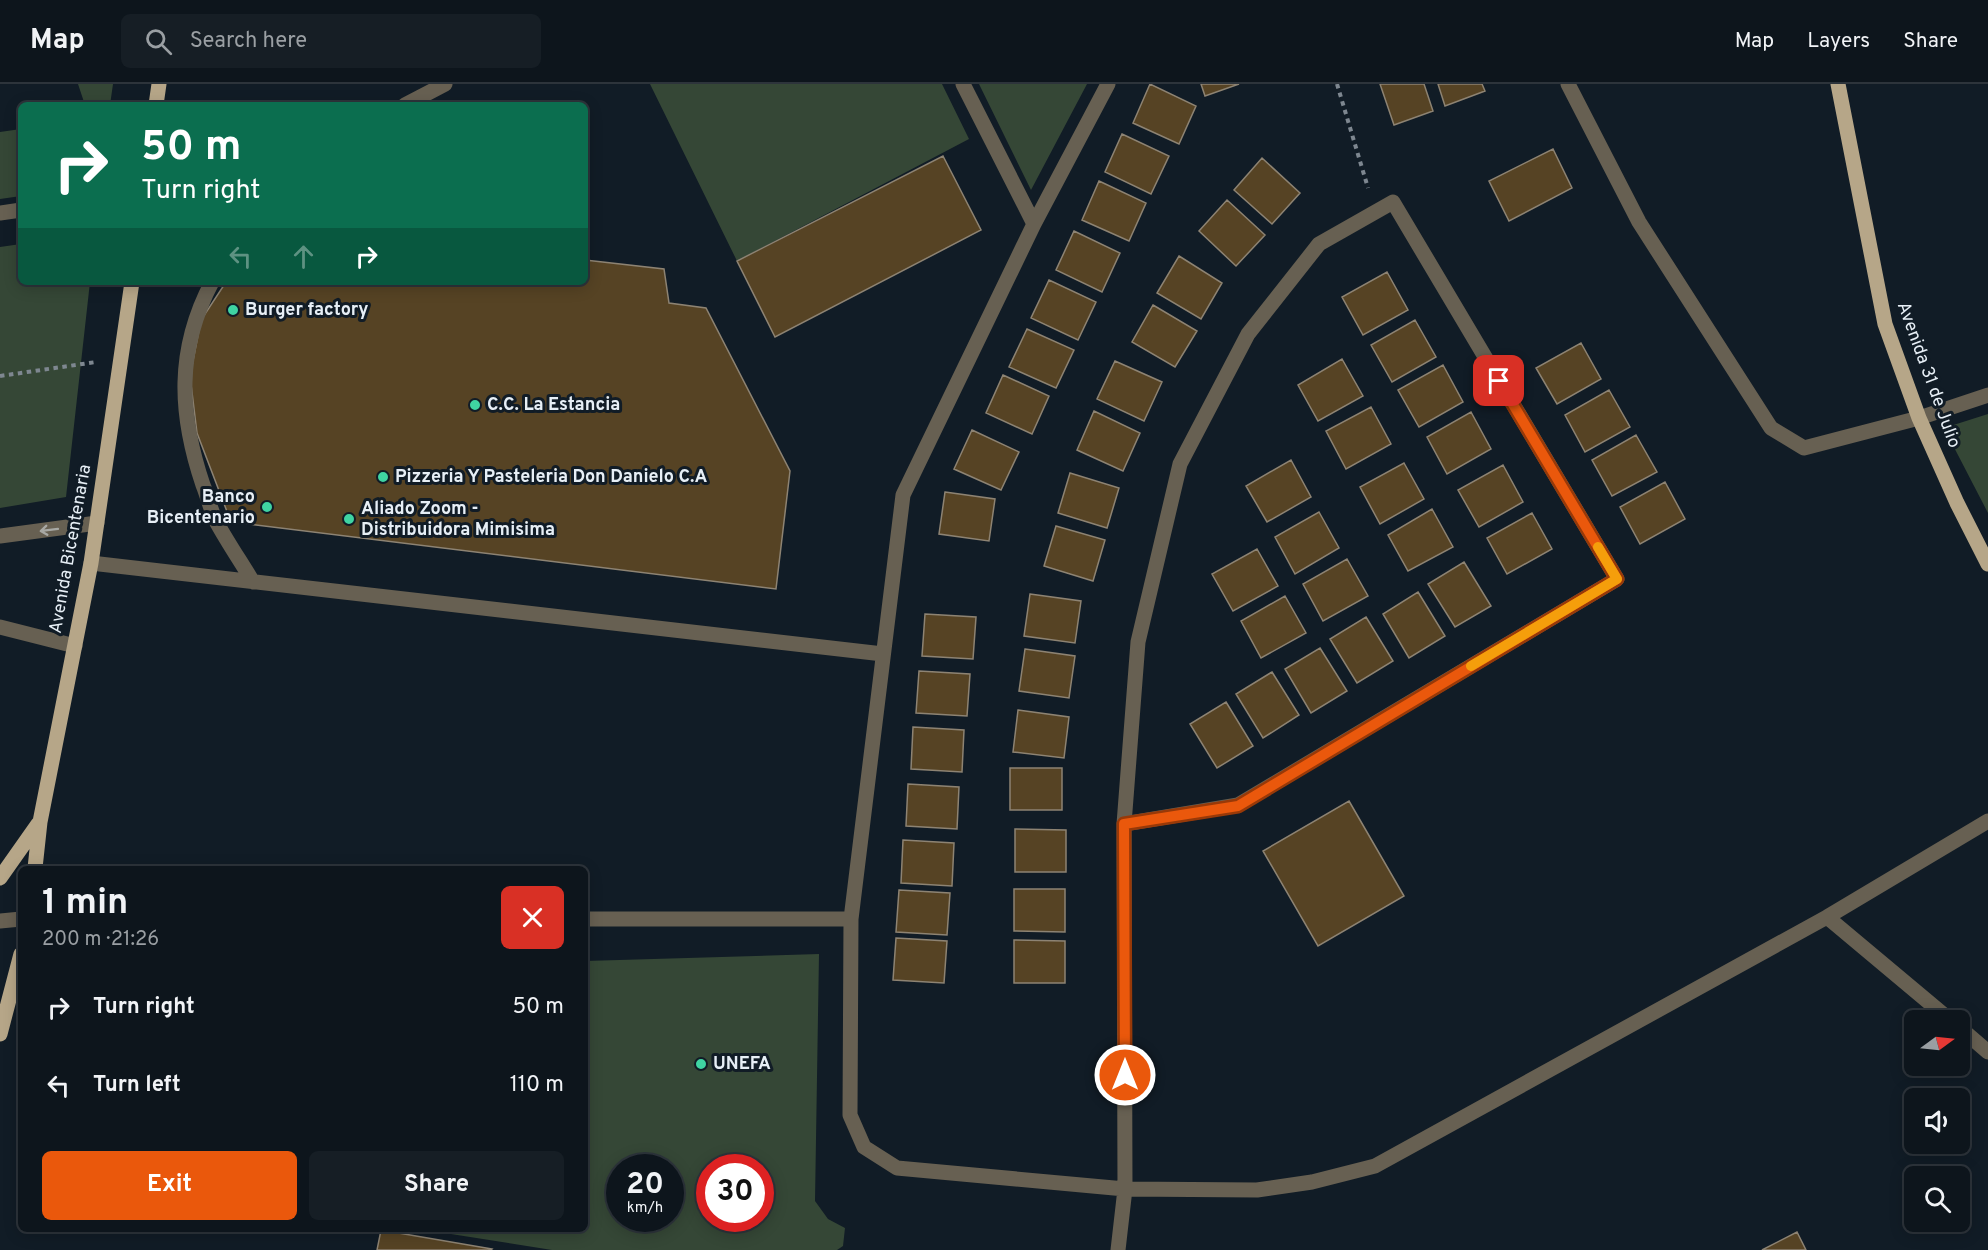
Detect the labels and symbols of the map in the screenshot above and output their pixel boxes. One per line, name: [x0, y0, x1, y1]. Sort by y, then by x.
place label: Burger factory: [245, 299, 369, 322]
street label: Avenida 31 de Julio: [1891, 299, 1965, 451]
marker: Burger factory: [226, 303, 240, 317]
pin: [1473, 355, 1524, 406]
place label: C.C. La Estancia: [487, 394, 620, 417]
marker: C.C. La Estancia: [468, 398, 482, 412]
street label: Avenida Bicentenaria: [45, 463, 97, 635]
place label: Pizzeria Y Pasteleria Don Danielo C.A: [395, 466, 707, 489]
marker: Pizzeria Y Pasteleria Don Danielo C.A: [376, 470, 390, 484]
place label: Banco Bicentenario: [147, 486, 255, 530]
place label: Aliado Zoom - Distribuidora Mimisima: [361, 498, 555, 542]
marker: Banco Bicentenario: [260, 500, 274, 514]
marker: Aliado Zoom - Distribuidora Mimisima: [342, 512, 356, 526]
one-way arrow: [39, 524, 59, 535]
north arrow: [1904, 1010, 1970, 1076]
position arrow: [1093, 1043, 1157, 1107]
place label: UNEFA: [713, 1053, 771, 1076]
marker: UNEFA: [694, 1057, 708, 1071]
speed limit sign: 30: [696, 1154, 774, 1232]

